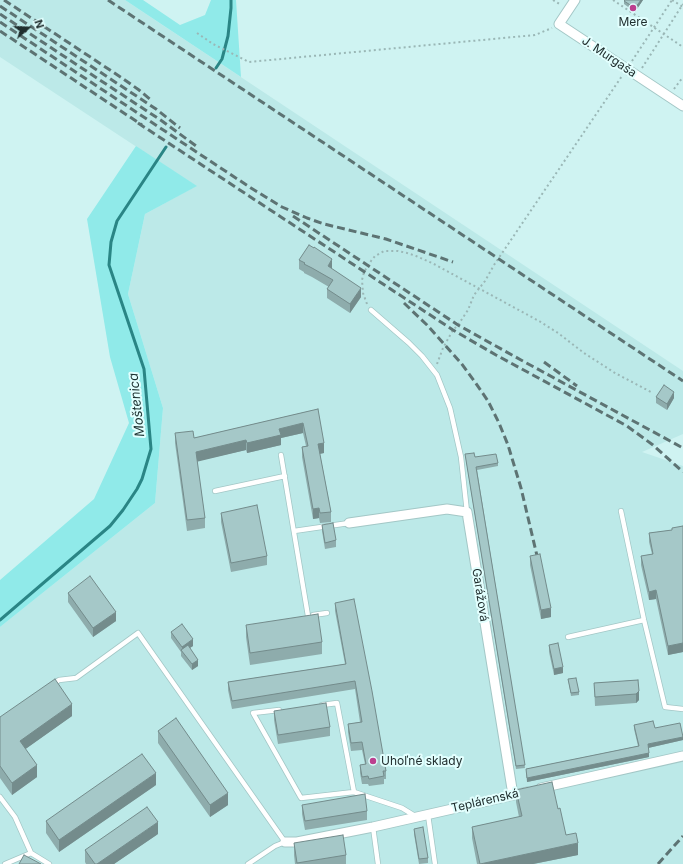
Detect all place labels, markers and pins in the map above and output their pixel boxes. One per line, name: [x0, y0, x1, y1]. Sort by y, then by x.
marker: Mere: [628, 3, 638, 13]
place label: Mere: [618, 15, 648, 29]
place label: Uhoľné sklady: [381, 754, 462, 768]
marker: Uhoľné sklady: [368, 756, 378, 766]

